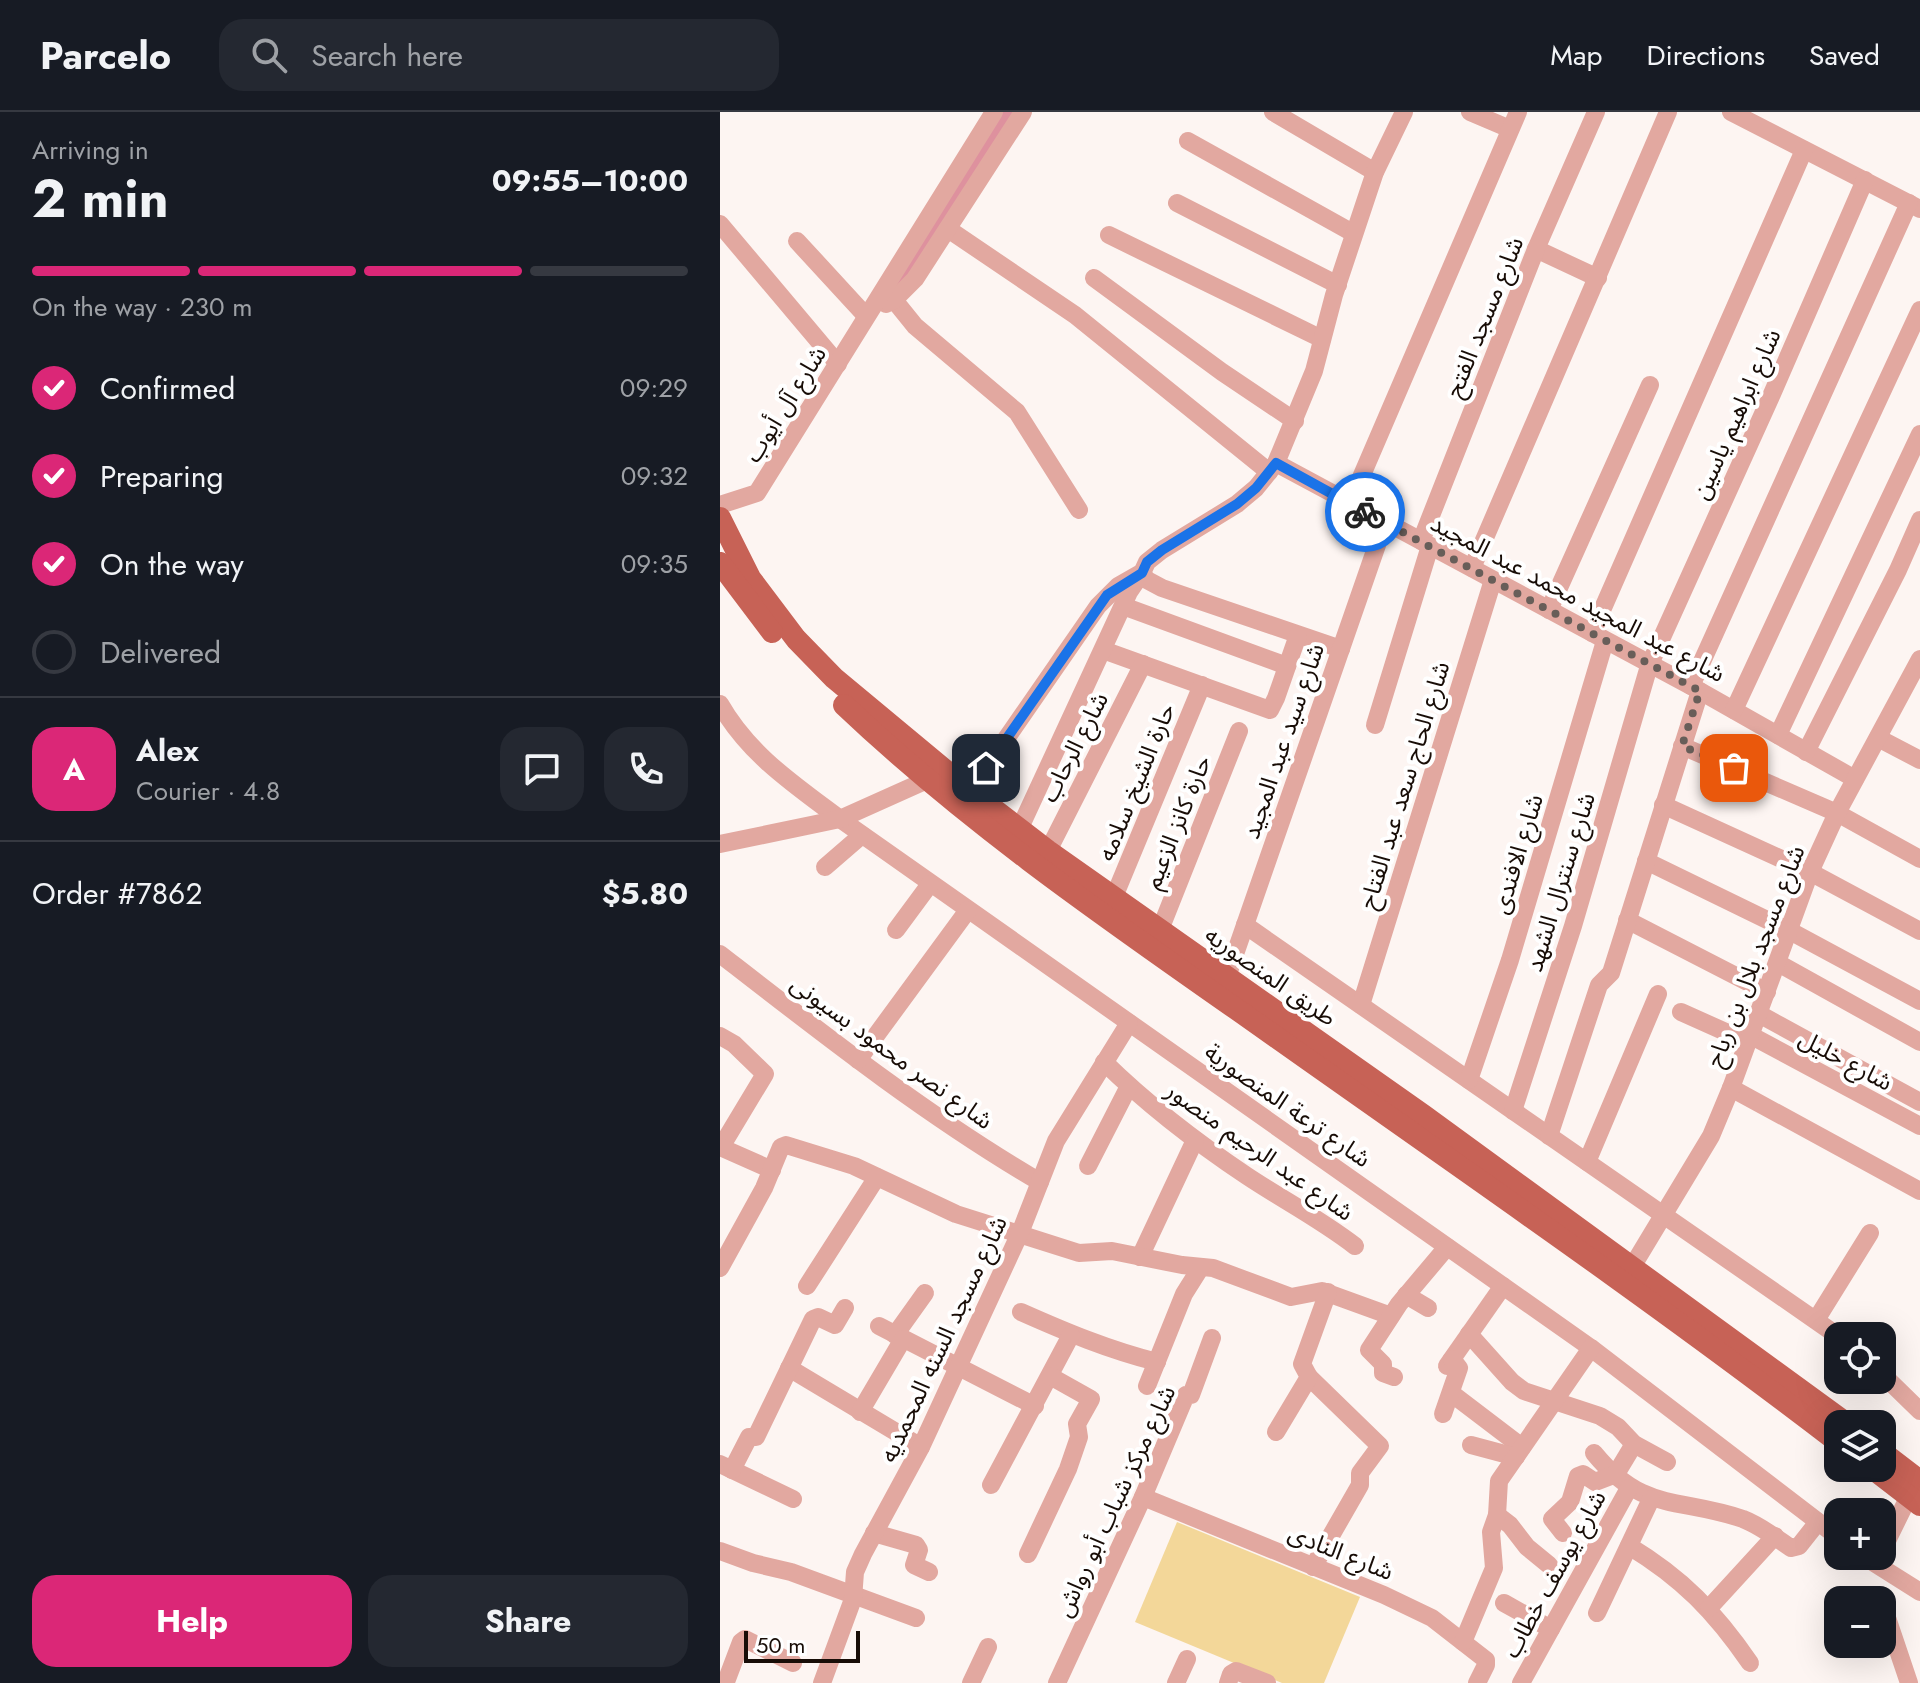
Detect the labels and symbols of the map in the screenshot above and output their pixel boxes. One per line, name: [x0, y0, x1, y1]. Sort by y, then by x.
street label: شارع مسجد الفتح: [1436, 231, 1532, 403]
street label: شارع ابراهيم ياسين: [1683, 323, 1789, 505]
street label: شارع آل أيوب: [735, 339, 835, 469]
courier: [1325, 472, 1405, 552]
street label: شارع عبد المجيد محمد عبد المجيد: [1424, 505, 1732, 691]
street label: شارع سيد عبد المجيد: [1233, 638, 1333, 844]
street label: شارع الحاج سعد عبد الفتاح: [1350, 657, 1458, 913]
street label: شارع الرحاب: [1031, 686, 1117, 808]
street label: حارة الشيخ سلامه: [1088, 698, 1184, 866]
pin: [952, 734, 1020, 802]
pin: [1700, 734, 1768, 802]
street label: حارة كانز الزعيم: [1134, 750, 1220, 894]
street label: شارع سنترال الشهد: [1516, 788, 1604, 976]
street label: شارع الافندى: [1482, 790, 1552, 918]
street label: شارع مسجد بلال بن رباح: [1697, 840, 1813, 1072]
street label: طريق المنصوريه: [1198, 918, 1344, 1034]
street label: شارع نصر محمود بسيونى: [783, 966, 1001, 1138]
street label: شارع خليل: [1793, 1021, 1899, 1099]
street label: شارع ترعة المنصورية: [1198, 1034, 1378, 1176]
street label: شارع عبد الرحيم منصور: [1158, 1072, 1361, 1229]
street label: شارع مسجد السنه المحمديه: [870, 1210, 1016, 1468]
street label: شارع مركز شباب أبو رواش: [1046, 1380, 1184, 1622]
street label: شارع يوسف خطاب: [1493, 1484, 1615, 1664]
street label: شارع النادى: [1283, 1515, 1399, 1589]
scale bar: [744, 1627, 860, 1663]

